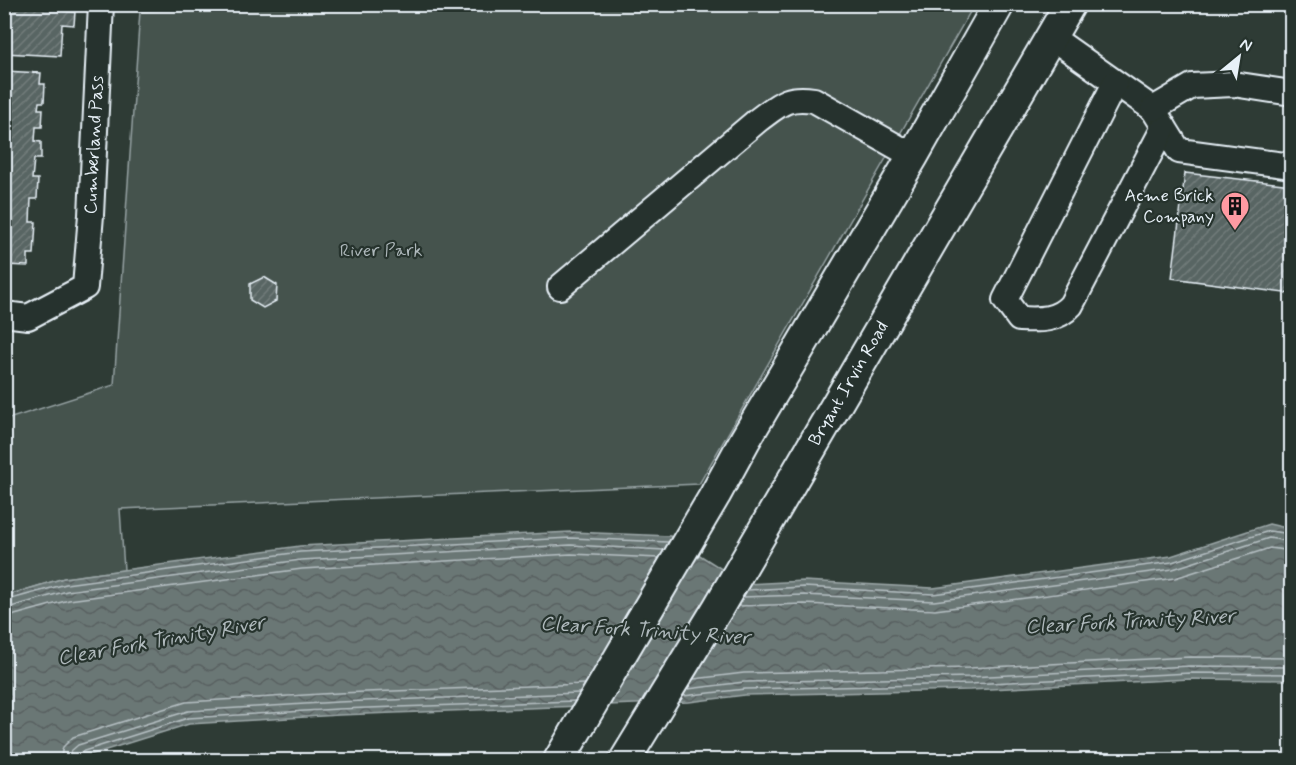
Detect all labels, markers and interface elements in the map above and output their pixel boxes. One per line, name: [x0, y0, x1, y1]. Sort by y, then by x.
north arrow: [1209, 27, 1269, 87]
text: N: [1236, 34, 1256, 57]
street label: Cumberland Pass: [79, 75, 110, 215]
place label: Acme Brick Company: [1124, 184, 1214, 229]
building icon: Acme Brick Company: [1219, 190, 1251, 232]
park label: River Park: [340, 239, 422, 263]
street label: Bryant Irvin Road: [803, 317, 895, 450]
water label: Clear Fork Trinity River: [1025, 603, 1238, 641]
water label: Clear Fork Trinity River: [55, 609, 269, 673]
water label: Clear Fork Trinity River: [539, 610, 753, 652]

